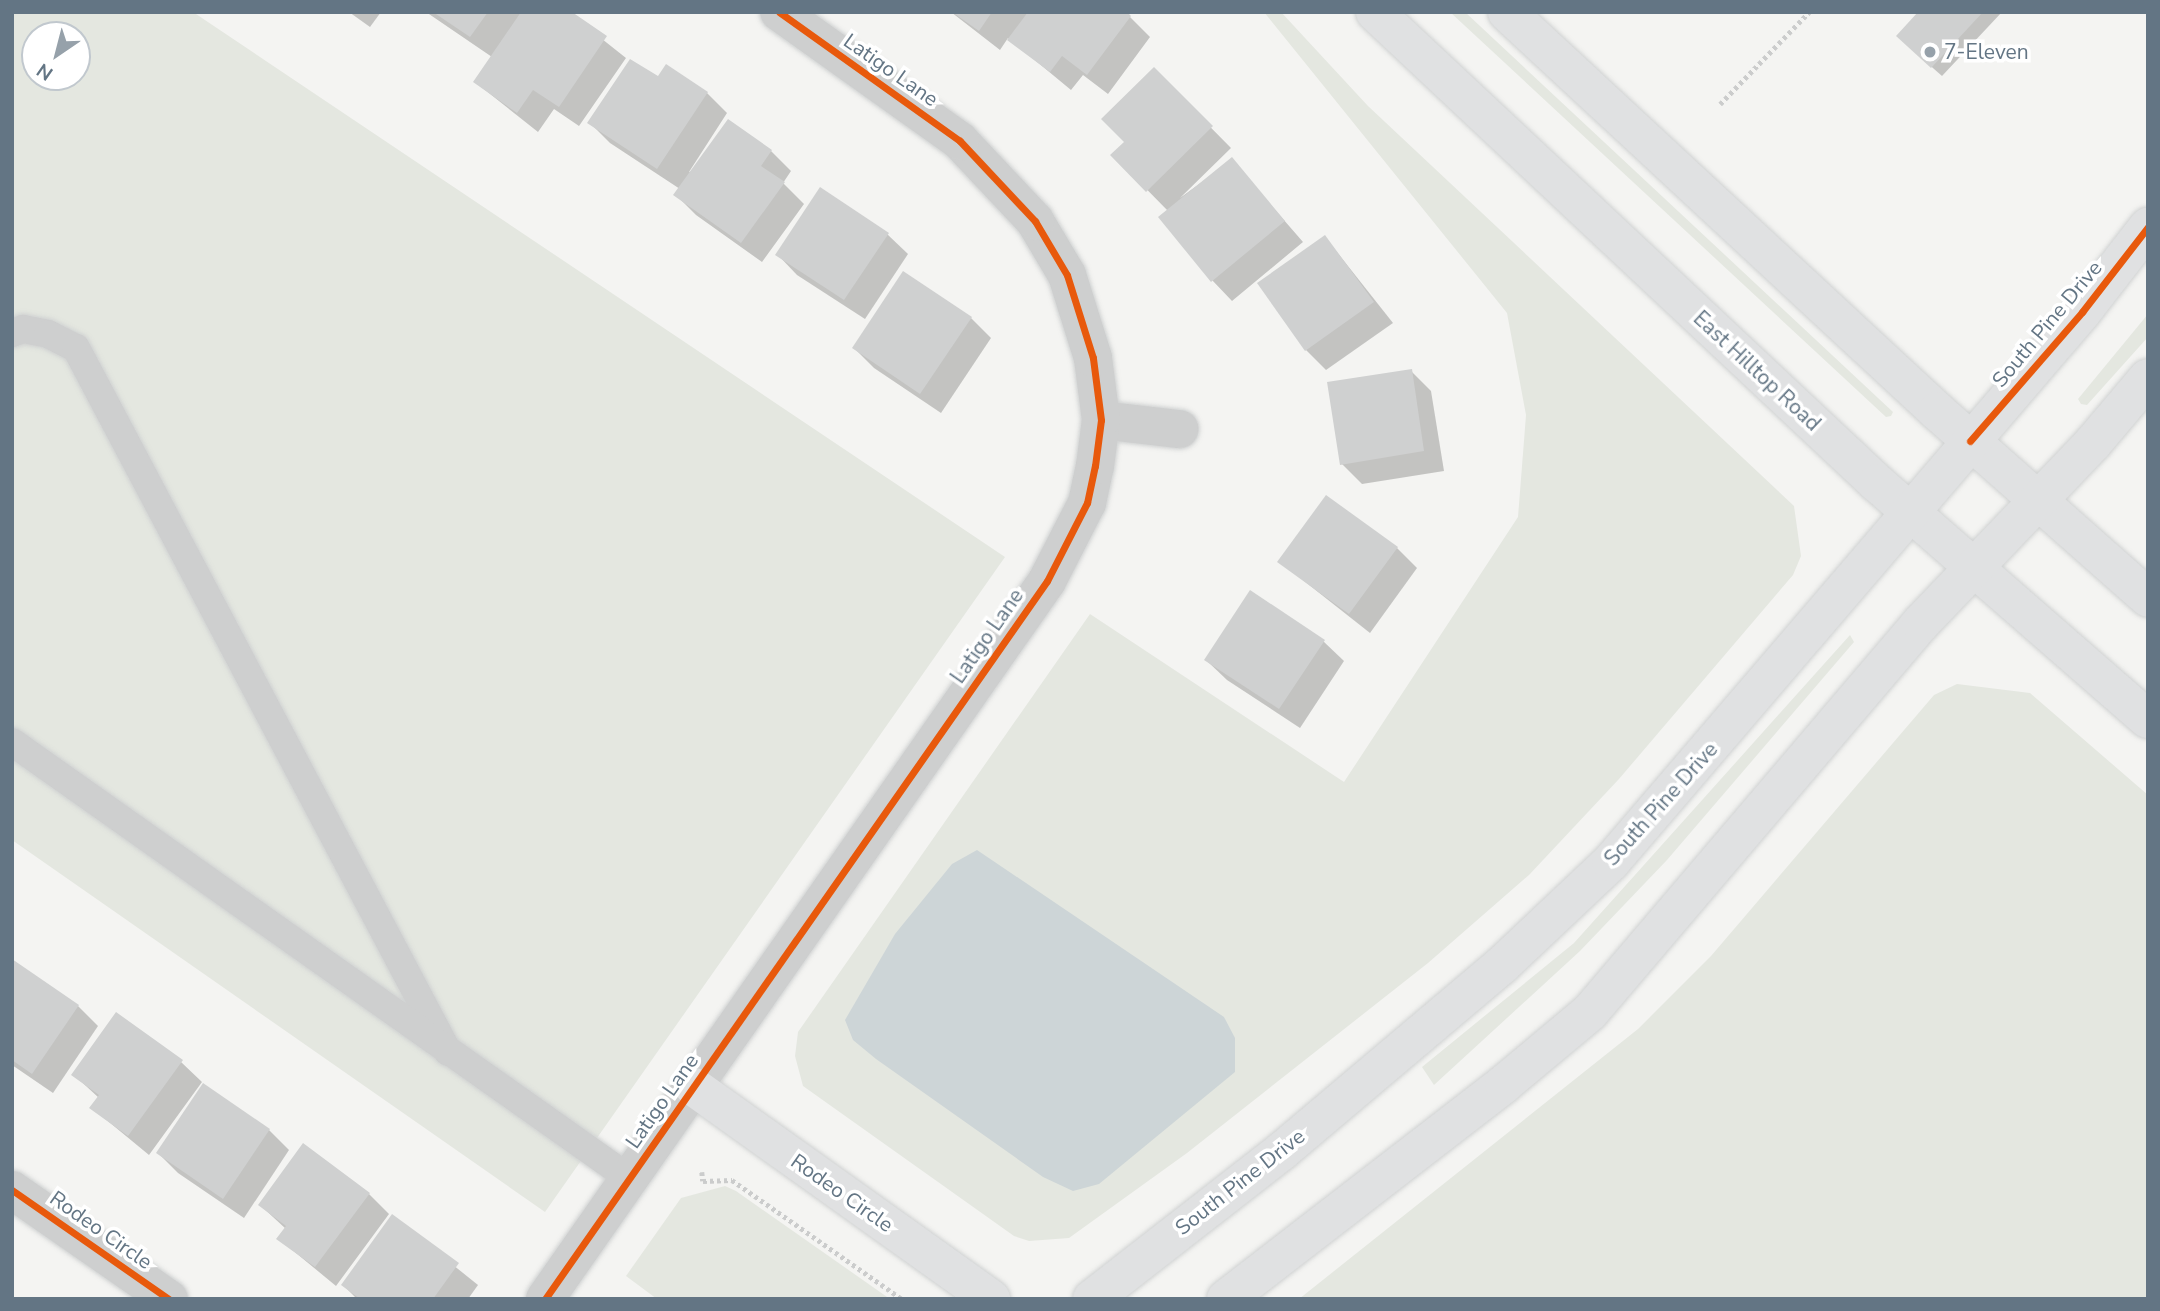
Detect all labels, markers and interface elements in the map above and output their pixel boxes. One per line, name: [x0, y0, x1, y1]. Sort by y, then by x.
north arrow: [21, 21, 91, 91]
street label: Latigo Lane: [839, 28, 943, 112]
place label: 7-Eleven: [1944, 39, 2029, 65]
marker: 7-Eleven: [1922, 44, 1938, 60]
text: N: [32, 57, 58, 86]
street label: South Pine Drive: [1987, 256, 2107, 392]
street label: East Hilltop Road: [1688, 306, 1826, 436]
street label: Latigo Lane: [945, 584, 1029, 688]
street label: South Pine Drive: [1599, 737, 1723, 871]
street label: Latigo Lane: [620, 1049, 704, 1153]
street label: South Pine Drive: [1170, 1124, 1310, 1240]
street label: Rodeo Circle: [786, 1148, 898, 1238]
street label: Rodeo Circle: [45, 1185, 157, 1275]

